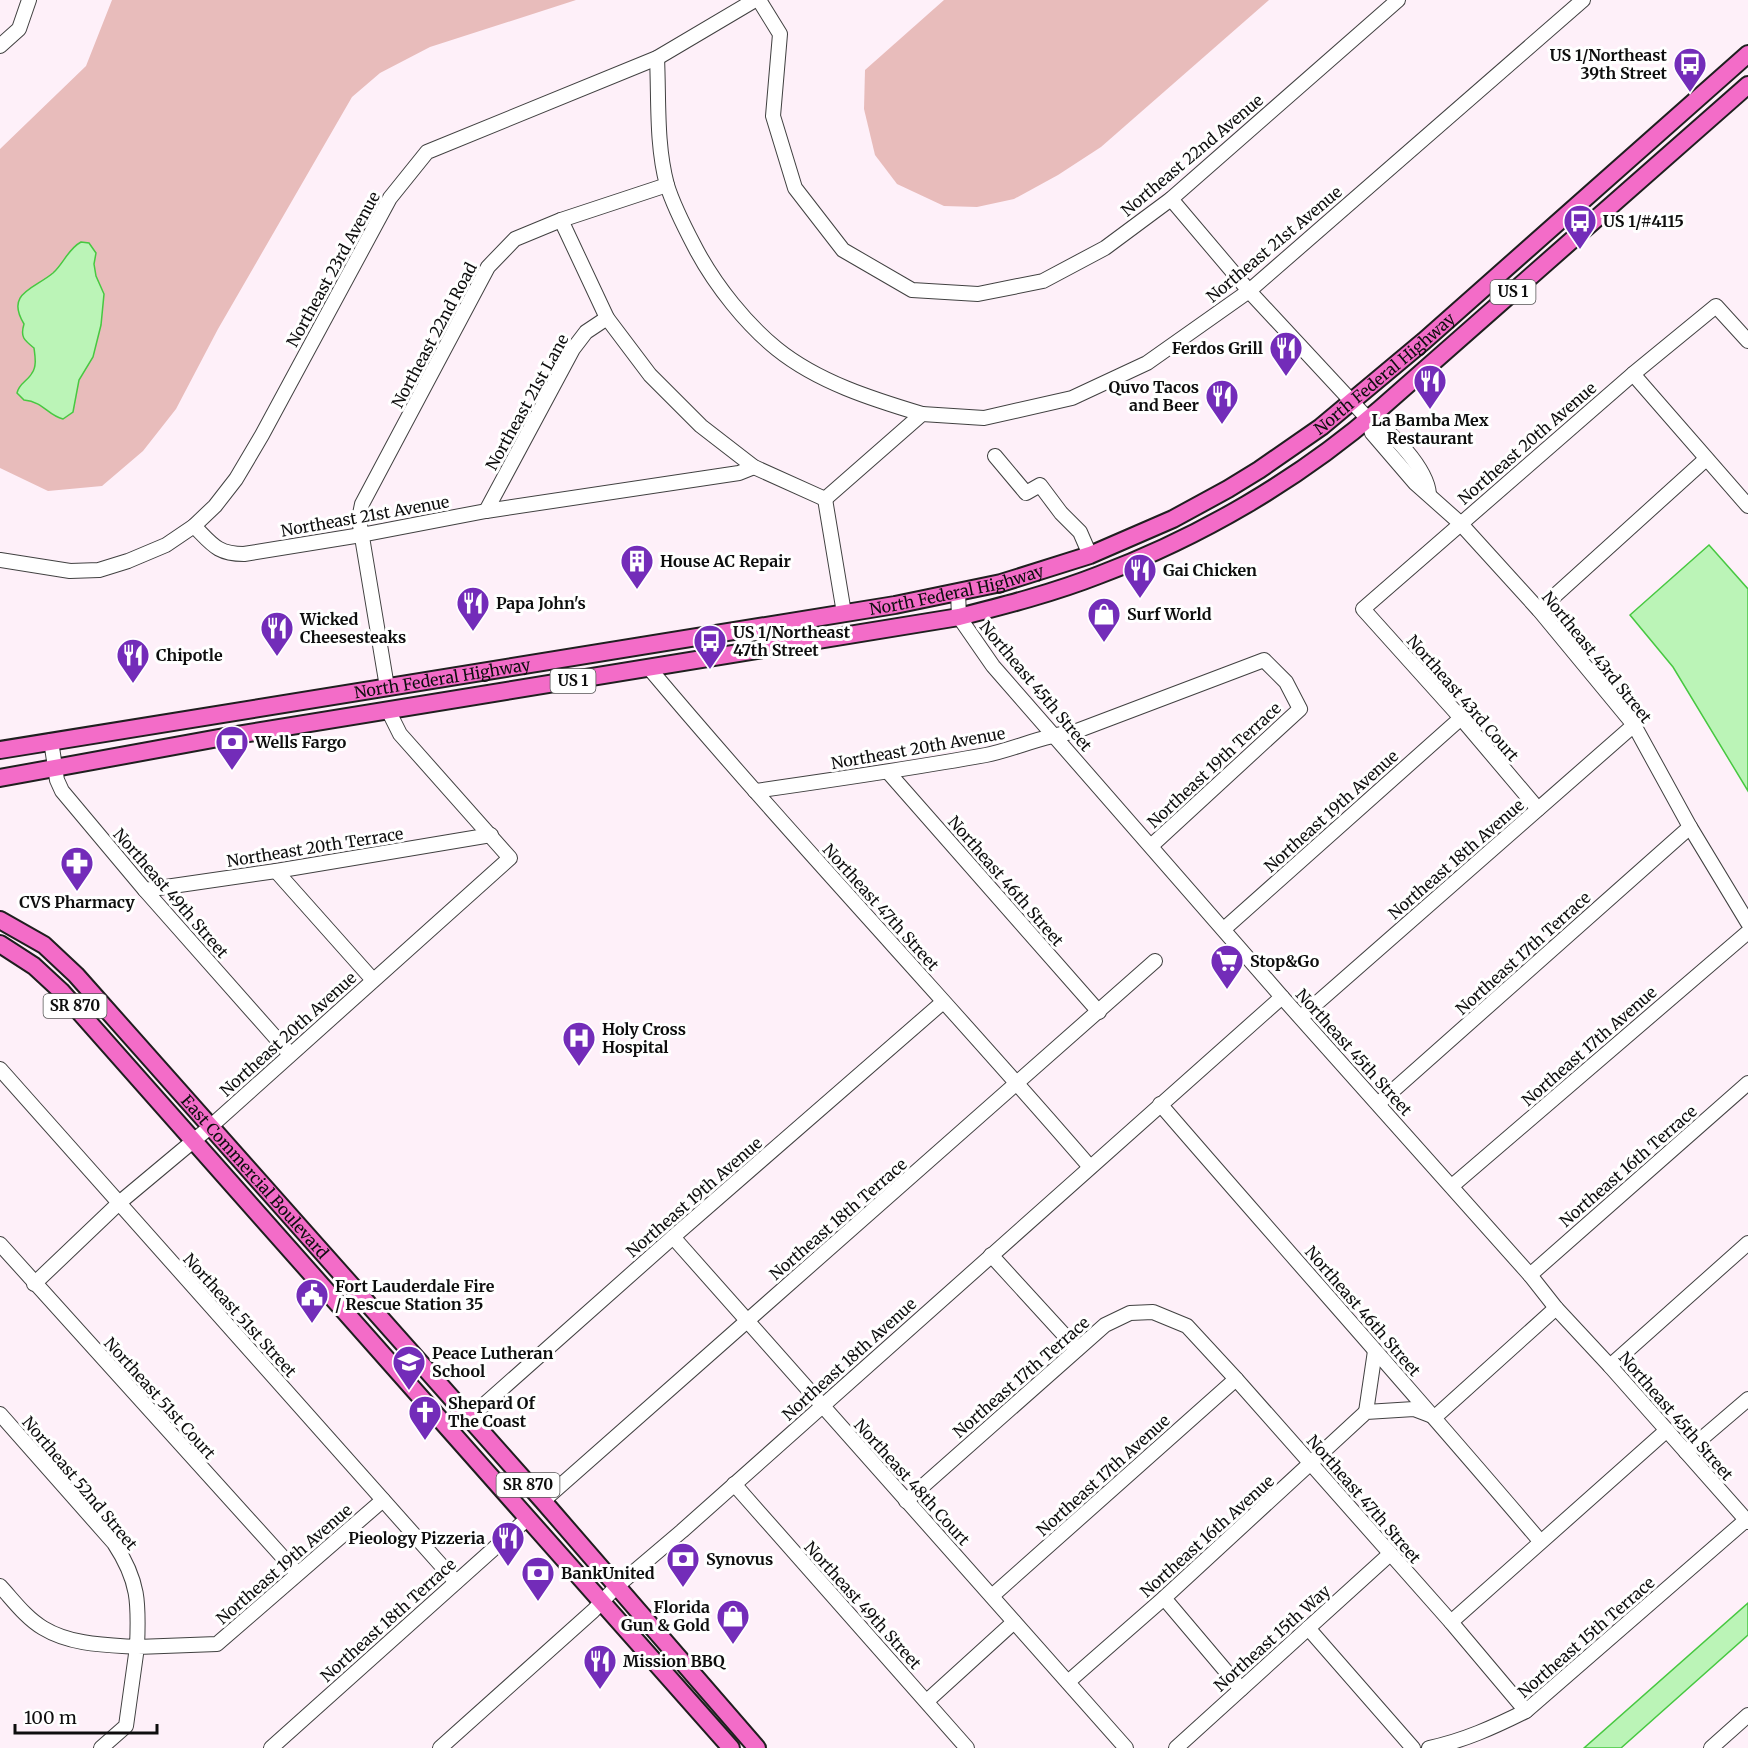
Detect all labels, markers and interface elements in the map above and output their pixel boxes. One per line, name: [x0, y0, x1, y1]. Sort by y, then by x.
place label: US 1/Northeast 39th Street: [1550, 45, 1668, 83]
bus stop icon: US 1/Northeast 39th Street: [1672, 46, 1708, 93]
street label: Northeast 22nd Avenue: [1117, 90, 1267, 220]
street label: Northeast 21st Avenue: [1202, 182, 1346, 306]
street label: Northeast 23rd Avenue: [282, 188, 384, 350]
bus stop icon: US 1/#4115: [1562, 203, 1598, 250]
place label: US 1/#4115: [1603, 211, 1684, 231]
street label: Northeast 22nd Road: [387, 259, 481, 411]
road number: US 1: [1490, 280, 1536, 304]
street label: North Federal Highway: [1310, 308, 1459, 439]
restaurant icon: Ferdos Grill: [1268, 330, 1304, 377]
street label: Northeast 21st Lane: [481, 331, 573, 473]
place label: Ferdos Grill: [1172, 338, 1263, 358]
restaurant icon: La Bamba Mex Restaurant: [1412, 363, 1448, 410]
place label: Quvo Tacos and Beer: [1108, 377, 1200, 415]
restaurant icon: Quvo Tacos and Beer: [1204, 378, 1240, 425]
street label: Northeast 20th Avenue: [1454, 378, 1600, 508]
place label: La Bamba Mex Restaurant: [1371, 410, 1489, 448]
street label: Northeast 21st Avenue: [279, 491, 451, 541]
building icon: House AC Repair: [619, 543, 655, 590]
place label: House AC Repair: [660, 551, 792, 571]
restaurant icon: Gai Chicken: [1122, 552, 1158, 599]
street label: North Federal Highway: [868, 560, 1047, 619]
place label: Gai Chicken: [1163, 560, 1257, 580]
restaurant icon: Papa John's: [455, 585, 491, 632]
street label: Northeast 43rd Street: [1538, 587, 1657, 727]
place label: Papa John's: [496, 593, 586, 613]
shop icon: Surf World: [1086, 596, 1122, 643]
place label: Surf World: [1127, 604, 1212, 624]
place label: Wicked Cheesesteaks: [299, 609, 406, 647]
restaurant icon: Wicked Cheesesteaks: [259, 610, 295, 657]
street label: Northeast 45th Street: [976, 617, 1097, 756]
place label: US 1/Northeast 47th Street: [733, 622, 851, 660]
bus stop icon: US 1/Northeast 47th Street: [692, 623, 728, 670]
street label: Northeast 43rd Court: [1403, 631, 1524, 766]
restaurant icon: Chipotle: [115, 637, 151, 684]
place label: Chipotle: [156, 645, 223, 665]
street label: North Federal Highway: [353, 654, 533, 702]
road number: US 1: [550, 669, 596, 693]
street label: Northeast 19th Terrace: [1143, 698, 1285, 832]
street label: Northeast 20th Avenue: [829, 723, 1007, 773]
bank icon: Wells Fargo: [214, 724, 250, 771]
place label: Wells Fargo: [254, 732, 347, 752]
street label: Northeast 19th Avenue: [1260, 746, 1402, 876]
street label: Northeast 18th Avenue: [1384, 795, 1528, 923]
street label: Northeast 46th Street: [944, 812, 1068, 951]
street label: Northeast 20th Terrace: [225, 823, 405, 871]
street label: Northeast 49th Street: [109, 824, 233, 962]
street label: Northeast 47th Street: [819, 839, 944, 975]
pharmacy icon: CVS Pharmacy: [59, 845, 95, 892]
street label: Northeast 17th Terrace: [1452, 887, 1594, 1019]
place label: CVS Pharmacy: [19, 892, 135, 912]
supermarket icon: Stop&Go: [1209, 943, 1245, 990]
place label: Stop&Go: [1250, 951, 1320, 971]
street label: Northeast 20th Avenue: [216, 968, 360, 1100]
street label: Northeast 17th Avenue: [1517, 982, 1661, 1110]
street label: Northeast 45th Street: [1292, 984, 1417, 1120]
road number: SR 870: [44, 994, 106, 1018]
place label: Holy Cross Hospital: [602, 1019, 686, 1057]
hospital icon: Holy Cross Hospital: [561, 1020, 597, 1067]
street label: East Commercial Boulevard: [177, 1091, 333, 1263]
street label: Northeast 16th Terrace: [1555, 1101, 1701, 1231]
street label: Northeast 19th Avenue: [622, 1133, 766, 1261]
street label: Northeast 18th Terrace: [765, 1154, 911, 1284]
street label: Northeast 46th Street: [1301, 1242, 1425, 1381]
street label: Northeast 51st Street: [179, 1249, 301, 1382]
place label: Fort Lauderdale Fire / Rescue Station 35: [335, 1276, 495, 1314]
public building icon: Fort Lauderdale Fire / Rescue Station 35: [294, 1277, 330, 1324]
street label: Northeast 18th Avenue: [778, 1294, 920, 1424]
street label: Northeast 17th Terrace: [949, 1312, 1093, 1442]
street label: Northeast 51st Court: [100, 1333, 220, 1464]
place label: Peace Lutheran School: [432, 1343, 553, 1381]
school or university icon: Peace Lutheran School: [391, 1344, 427, 1391]
street label: Northeast 45th Street: [1615, 1348, 1738, 1485]
place label: Shepard Of The Coast: [448, 1393, 535, 1431]
church icon: Shepard Of The Coast: [407, 1394, 443, 1441]
street label: Northeast 17th Avenue: [1032, 1410, 1174, 1540]
street label: Northeast 52nd Street: [18, 1412, 142, 1554]
street label: Northeast 48th Court: [850, 1415, 975, 1550]
street label: Northeast 47th Street: [1303, 1431, 1426, 1568]
street label: Northeast 16th Avenue: [1136, 1471, 1278, 1601]
road number: SR 870: [496, 1473, 560, 1497]
street label: Northeast 19th Avenue: [212, 1500, 356, 1628]
restaurant icon: Pieology Pizzeria: [490, 1520, 526, 1567]
place label: Pieology Pizzeria: [348, 1528, 485, 1548]
street label: Northeast 49th Street: [800, 1537, 926, 1674]
bank icon: Synovus: [665, 1541, 701, 1588]
place label: Synovus: [706, 1549, 773, 1569]
street label: Northeast 18th Terrace: [316, 1554, 460, 1686]
bank icon: BankUnited: [520, 1555, 556, 1602]
place label: BankUnited: [561, 1563, 655, 1583]
street label: Northeast 15th Terrace: [1514, 1572, 1658, 1702]
street label: Northeast 15th Way: [1210, 1580, 1335, 1695]
place label: Florida Gun & Gold: [621, 1597, 710, 1635]
shop icon: Florida Gun & Gold: [715, 1598, 751, 1645]
restaurant icon: Mission BBQ: [582, 1643, 618, 1690]
place label: Mission BBQ: [623, 1651, 726, 1671]
scale bar: [15, 1697, 158, 1735]
text: 100 m: [24, 1706, 77, 1729]

